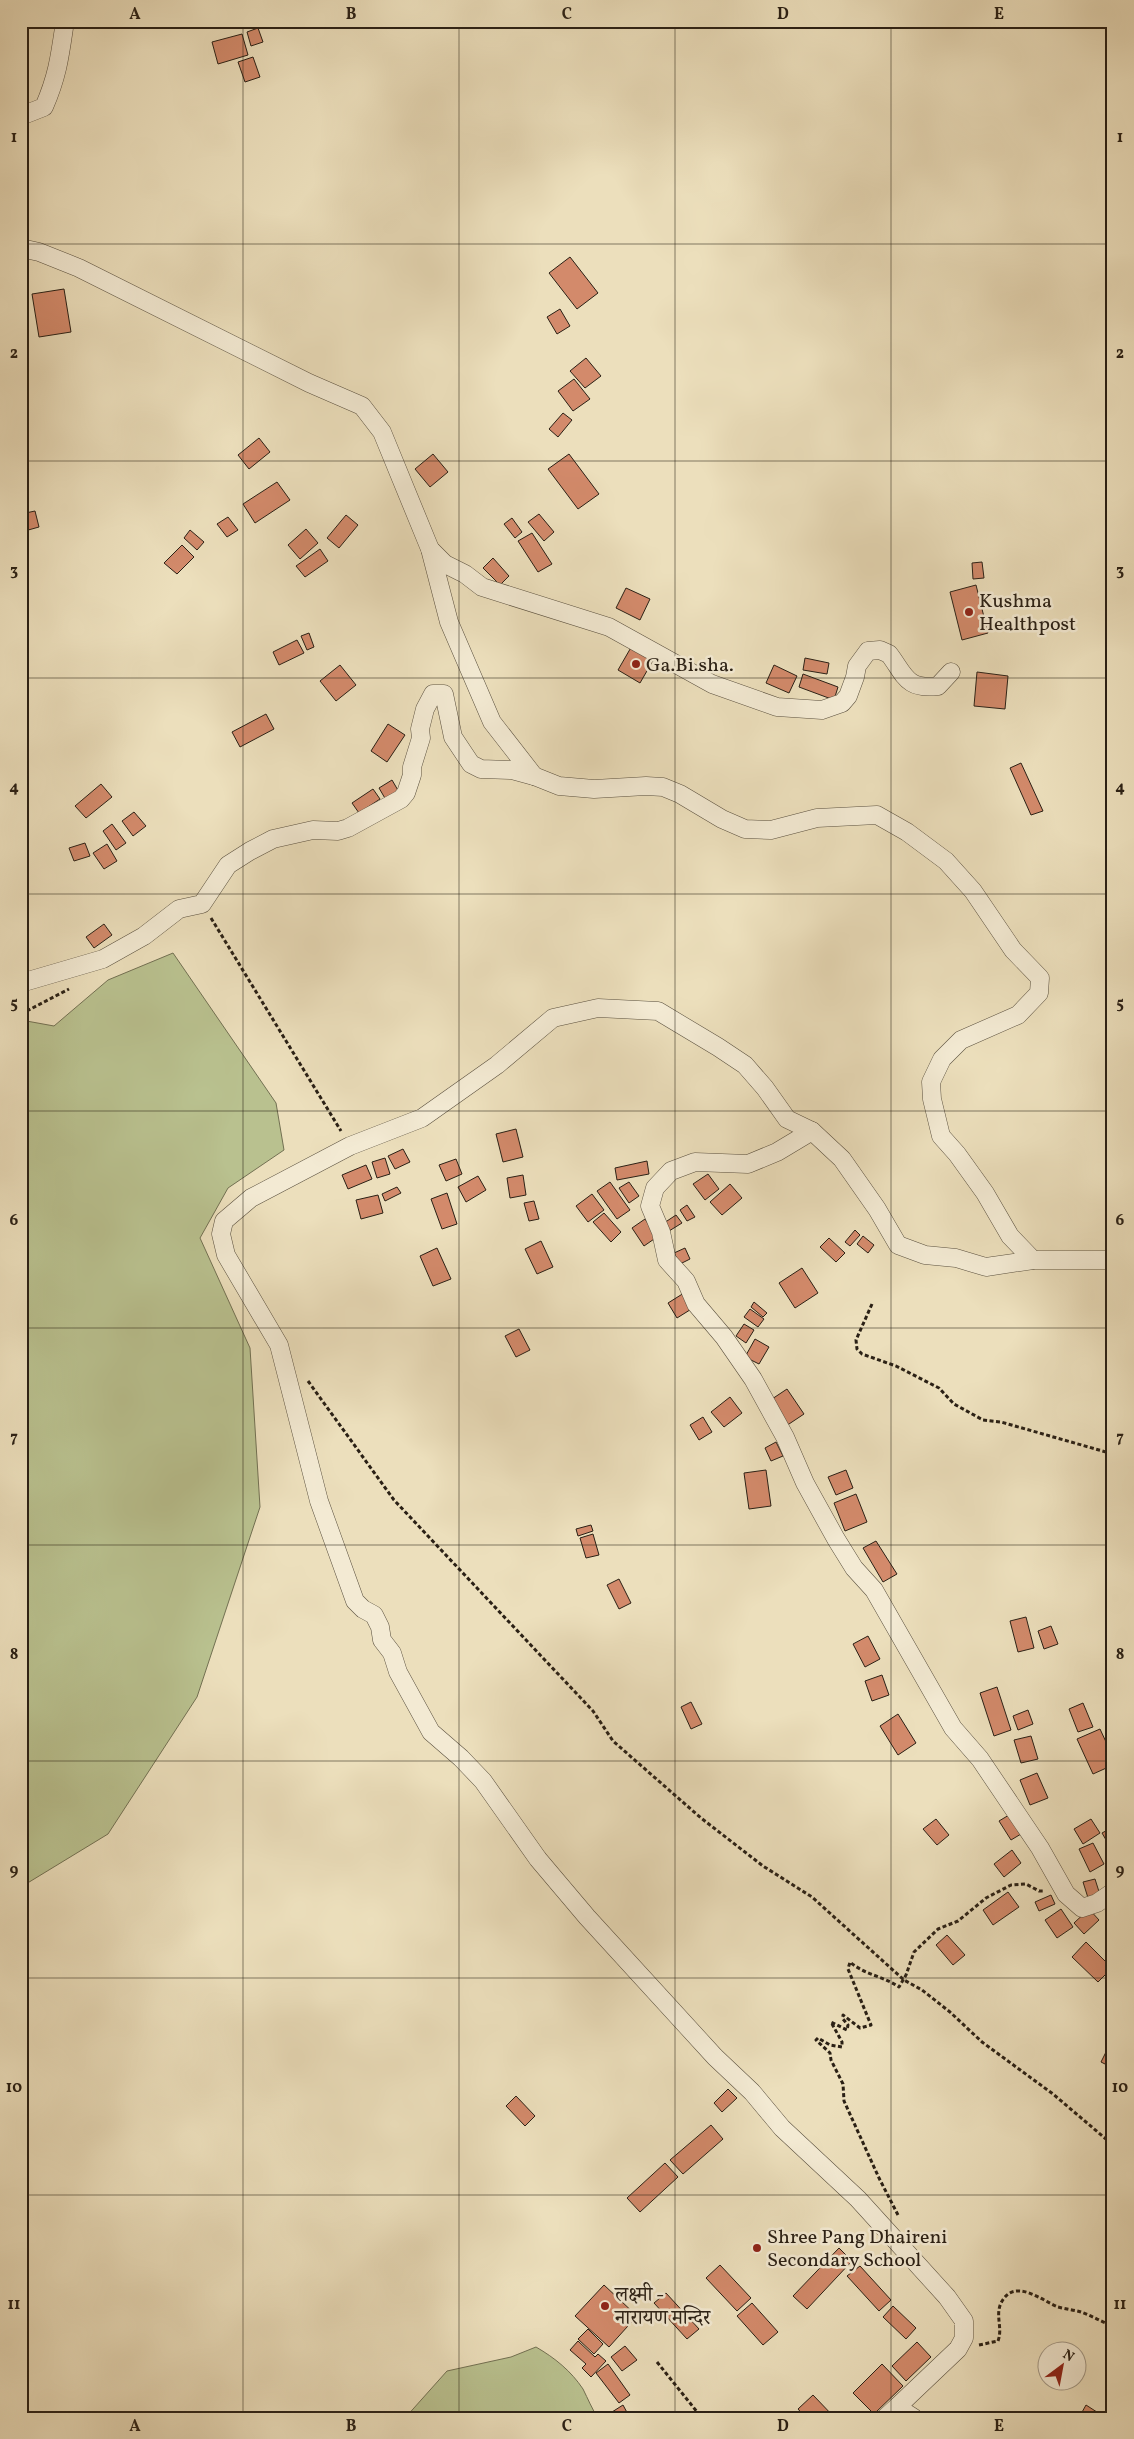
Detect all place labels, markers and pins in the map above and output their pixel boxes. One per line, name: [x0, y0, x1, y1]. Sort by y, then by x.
place label: Kushma Healthpost: [979, 588, 1076, 639]
marker: Kushma Healthpost: [963, 606, 975, 618]
place label: Ga.Bi.sha.: [646, 652, 734, 680]
marker: Ga.Bi.sha.: [630, 658, 642, 670]
place label: Shree Pang Dhaireni Secondary School: [767, 2224, 947, 2275]
marker: Shree Pang Dhaireni Secondary School: [751, 2242, 763, 2254]
place label: लक्ष्मी - नारायण मन्दिर: [614, 2282, 712, 2333]
marker: लक्ष्मी - नारायण मन्दिर: [599, 2300, 611, 2312]

